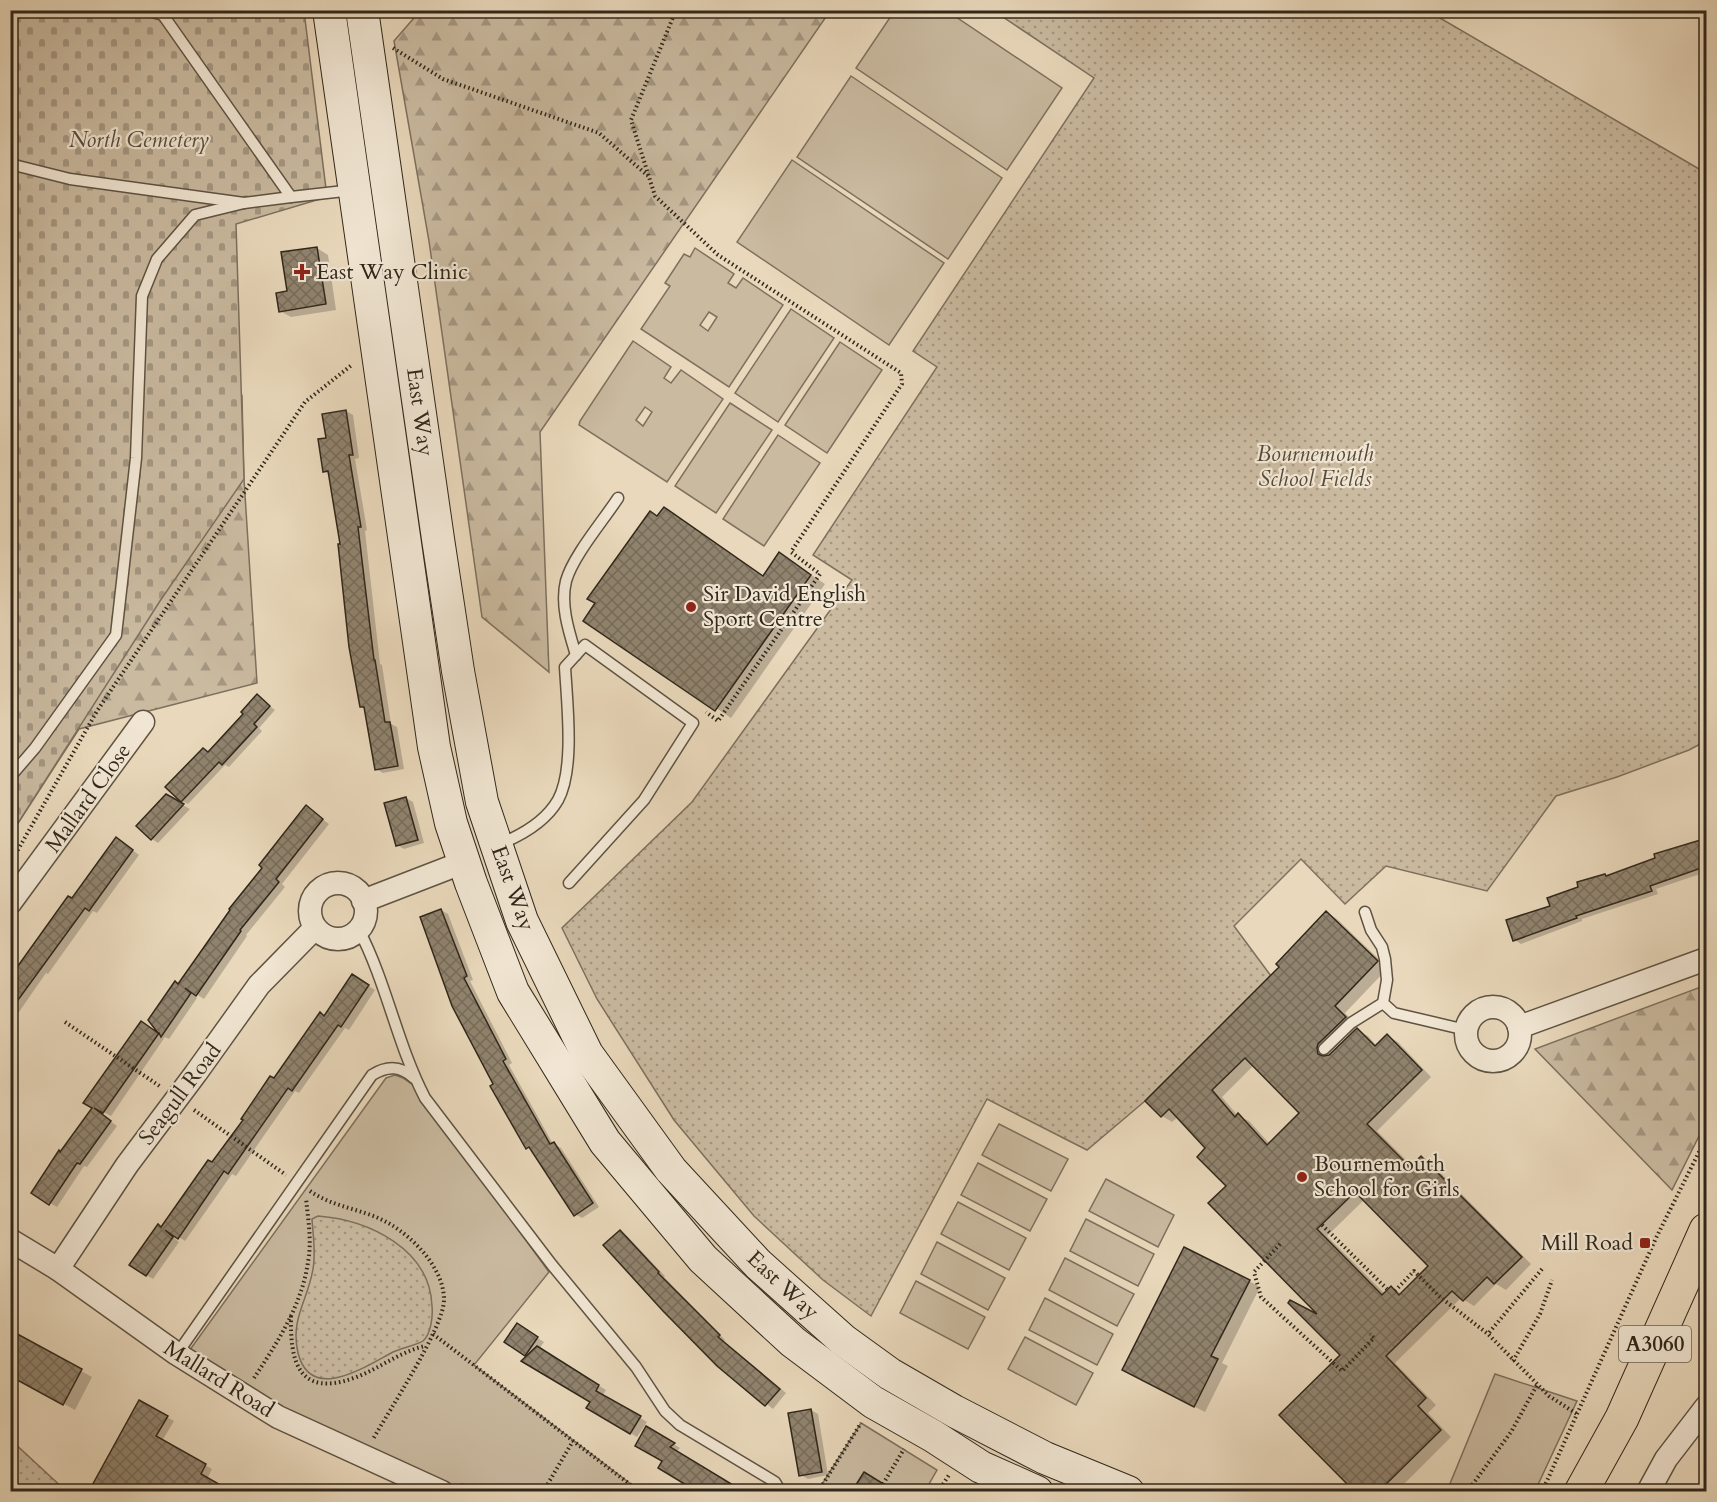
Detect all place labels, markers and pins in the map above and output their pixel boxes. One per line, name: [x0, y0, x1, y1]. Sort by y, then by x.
place label: East Way Clinic: [316, 257, 468, 287]
marker: East Way Clinic: [293, 263, 311, 281]
place label: Sir David English Sport Centre: [703, 579, 866, 634]
marker: Sir David English Sport Centre: [684, 600, 698, 614]
place label: Bournemouth School for Girls: [1314, 1149, 1460, 1204]
marker: Bournemouth School for Girls: [1295, 1170, 1309, 1184]
place label: Mill Road: [1541, 1228, 1633, 1258]
marker: Mill Road: [1638, 1236, 1652, 1250]

